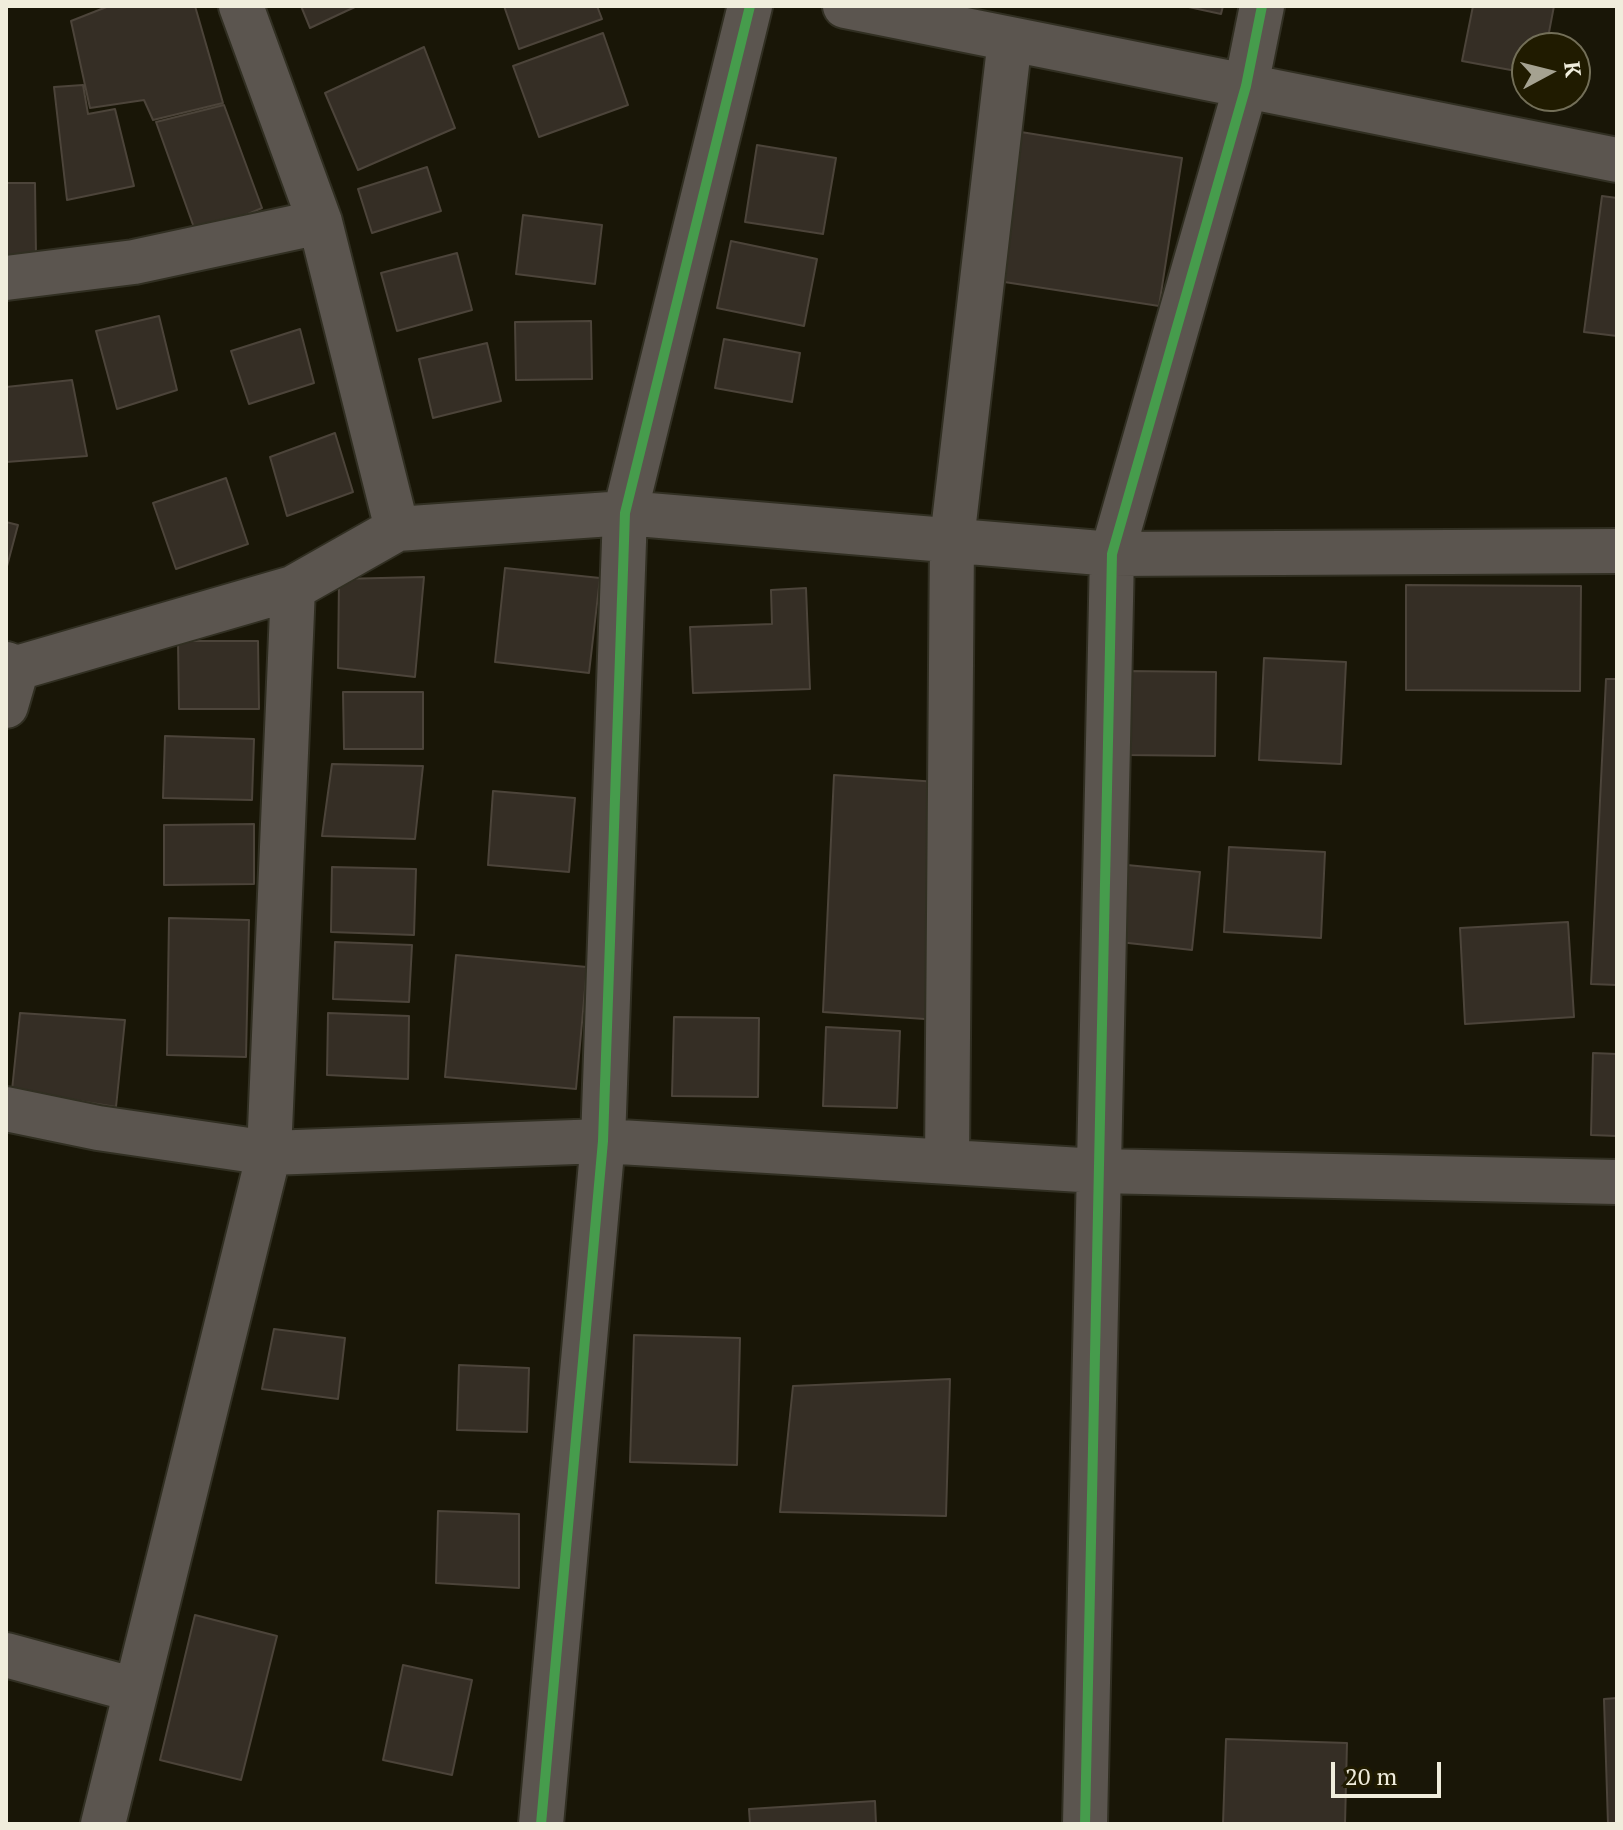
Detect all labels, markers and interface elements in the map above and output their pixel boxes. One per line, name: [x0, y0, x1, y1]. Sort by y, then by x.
north arrow: [1511, 32, 1591, 112]
text: K: [1558, 60, 1589, 79]
scale bar: [1335, 1746, 1445, 1796]
text: 20 m: [1345, 1760, 1397, 1792]

